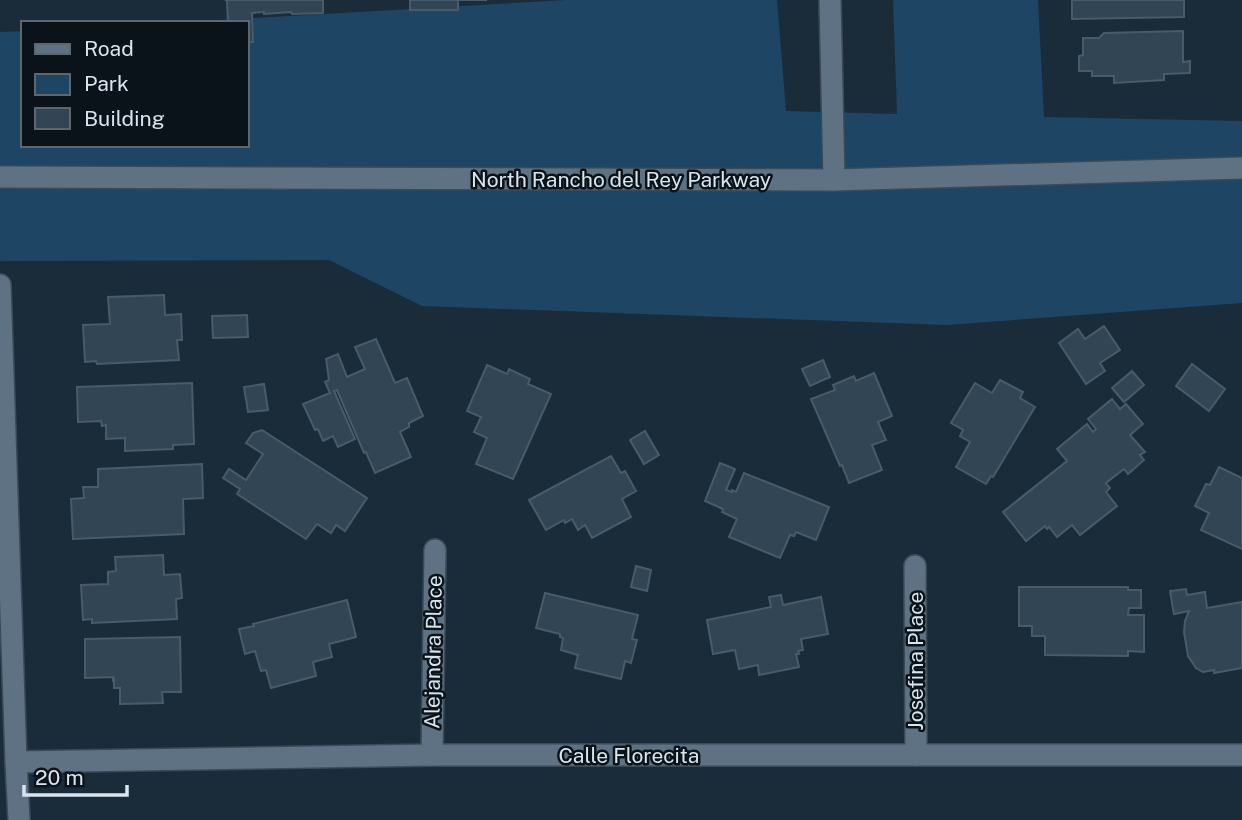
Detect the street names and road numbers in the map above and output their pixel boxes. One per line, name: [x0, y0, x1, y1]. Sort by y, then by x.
street label: North Rancho del Rey Parkway: [471, 167, 771, 192]
street label: Alejandra Place: [419, 575, 447, 729]
street label: Josefina Place: [903, 592, 928, 730]
street label: Calle Florecita: [559, 743, 699, 768]

